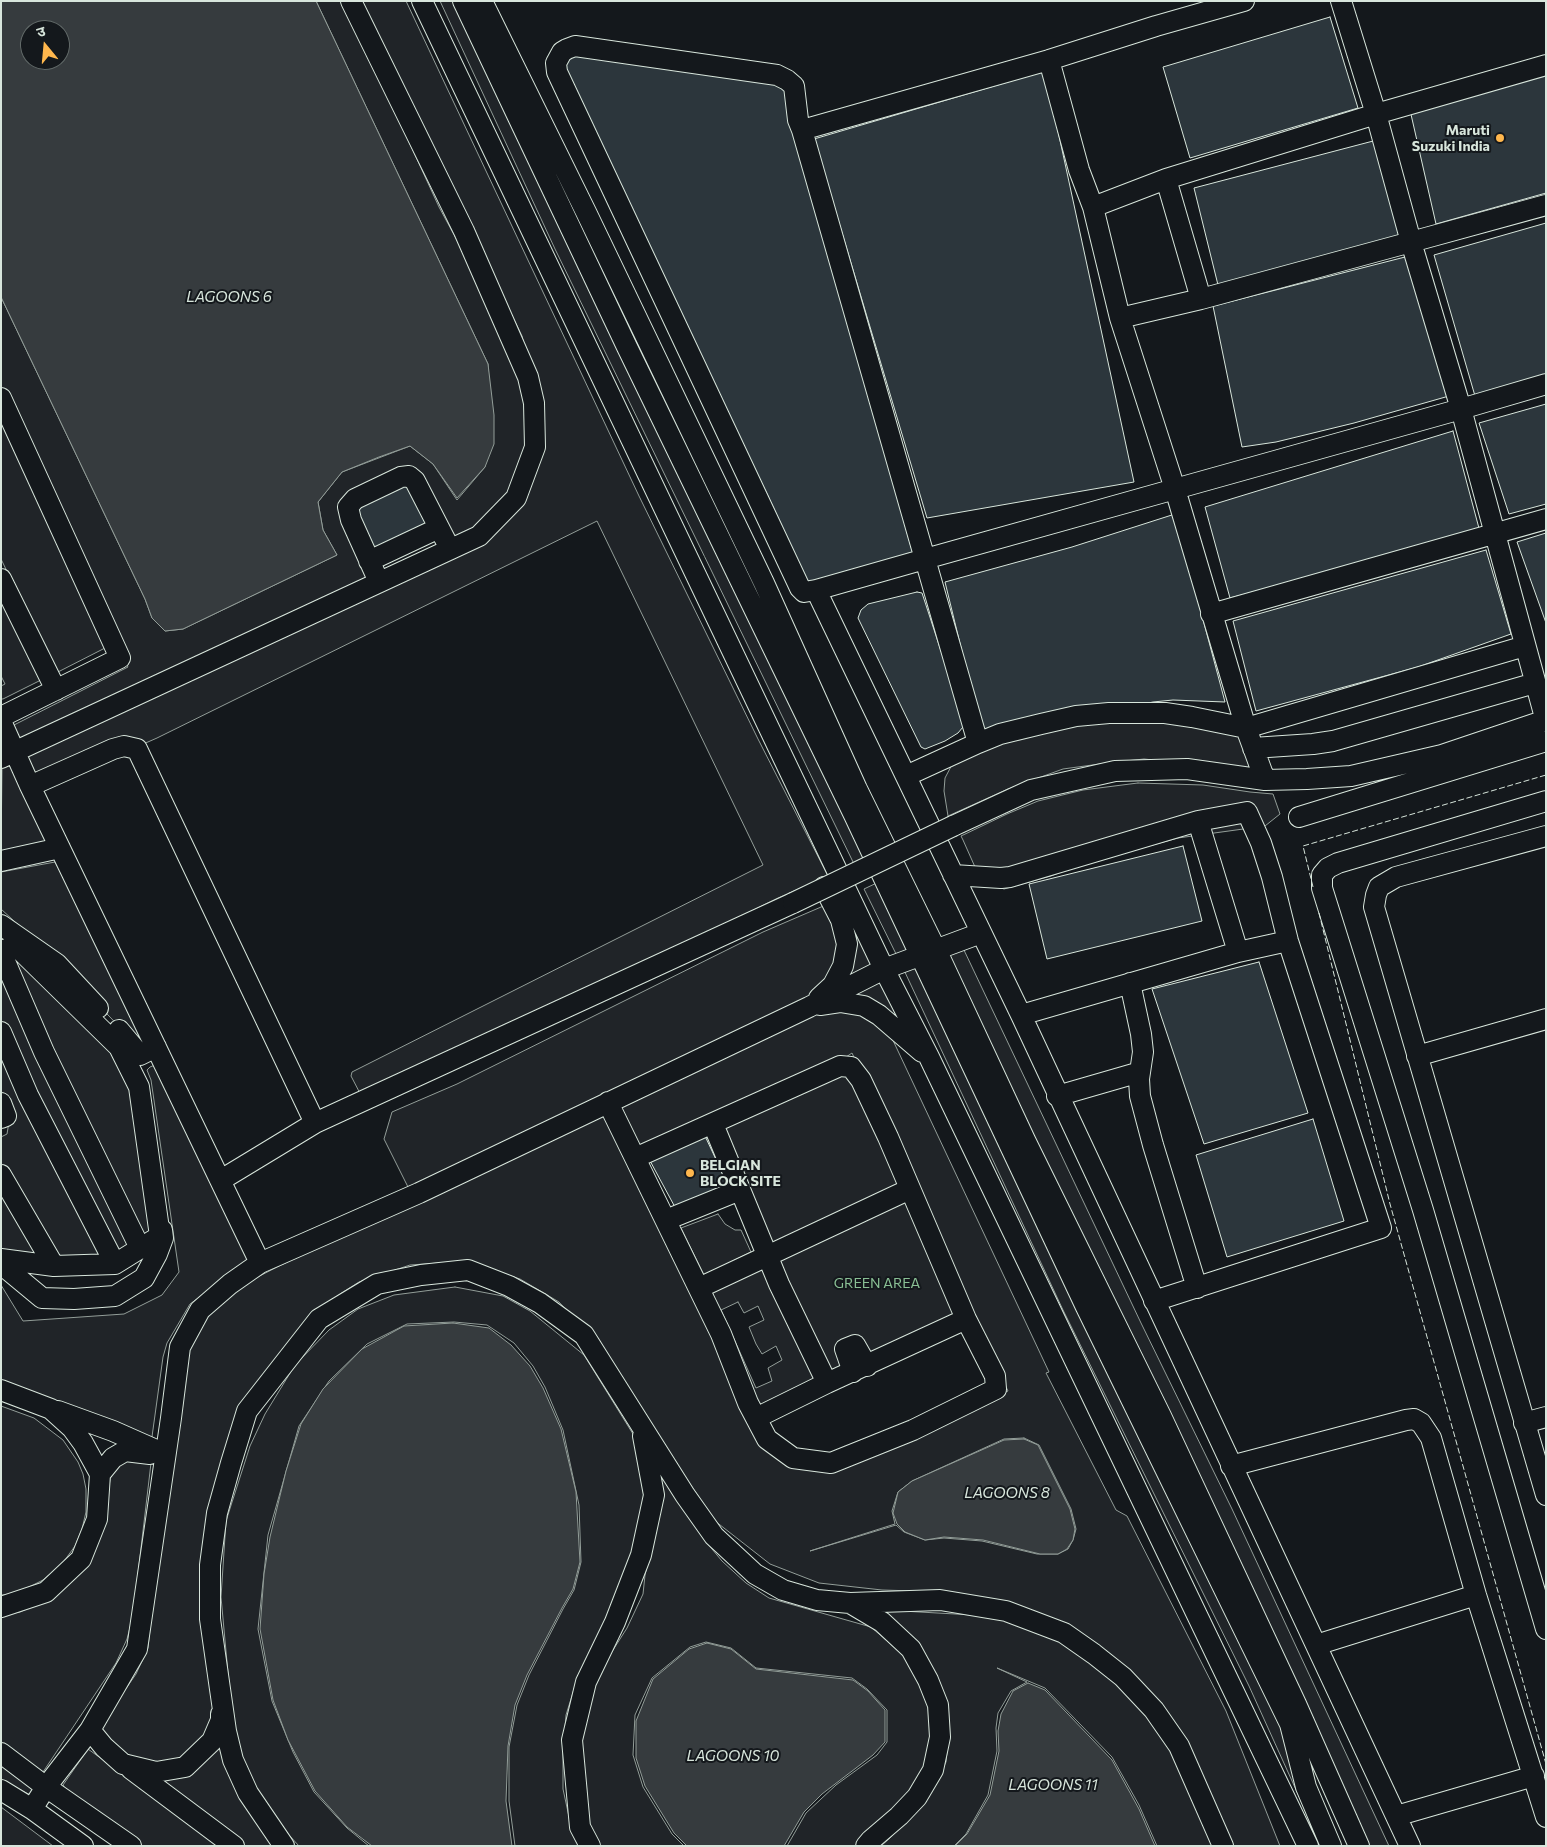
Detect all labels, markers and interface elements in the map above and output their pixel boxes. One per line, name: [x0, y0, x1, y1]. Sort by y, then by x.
north arrow: [20, 20, 70, 70]
text: उ: [34, 22, 47, 40]
place label: Maruti Suzuki India: [1412, 122, 1490, 154]
marker: Maruti Suzuki India: [1494, 132, 1506, 144]
water label: LAGOONS 6: [186, 288, 272, 306]
place label: BELGIAN BLOCK SITE: [700, 1157, 781, 1190]
marker: BELGIAN BLOCK SITE: [684, 1167, 696, 1179]
park label: GREEN AREA: [834, 1275, 920, 1291]
water label: LAGOONS 8: [964, 1484, 1050, 1502]
water label: LAGOONS 10: [687, 1747, 779, 1765]
water label: LAGOONS 11: [1008, 1776, 1098, 1794]

